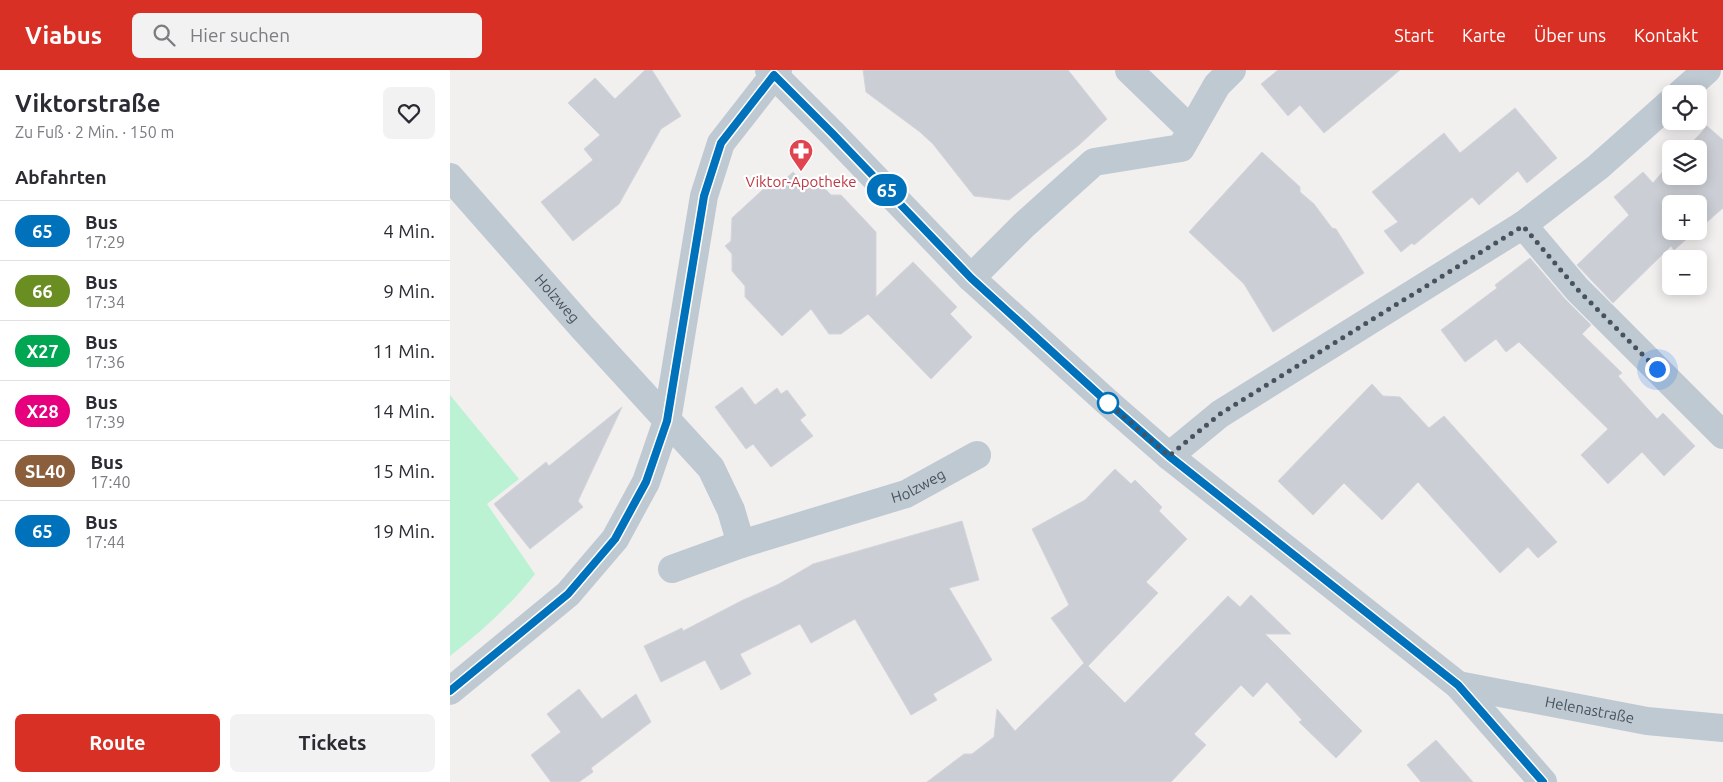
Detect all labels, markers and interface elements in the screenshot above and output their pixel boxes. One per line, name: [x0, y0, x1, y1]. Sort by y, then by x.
search box: [132, 13, 482, 58]
icon: search: [150, 21, 178, 49]
text: Viabus: [25, 22, 102, 49]
text: Hier suchen: [190, 24, 290, 46]
text: Start: [1394, 25, 1434, 45]
text: Karte: [1462, 25, 1506, 45]
text: Über uns: [1534, 25, 1606, 45]
text: Kontakt: [1634, 25, 1698, 45]
map controls: [1662, 85, 1707, 295]
button: locate: [1662, 85, 1707, 130]
button: heart: [383, 87, 435, 139]
text: Viktorstraße: [15, 90, 161, 117]
text: Zu Fuß · 2 Min. · 150 m: [15, 123, 174, 141]
pharmacy icon: Viktor-Apotheke: [788, 138, 814, 172]
button: layers: [1662, 140, 1707, 185]
text: Abfahrten: [15, 166, 107, 188]
place label: Viktor-Apotheke: [745, 173, 857, 190]
line badge: 65: [864, 174, 910, 206]
text: 65: [877, 180, 897, 200]
button: +: [1662, 195, 1707, 240]
text: Bus: [85, 211, 118, 233]
text: 4 Min.: [383, 220, 435, 242]
text: 65: [32, 221, 53, 241]
text: 17:29: [85, 233, 125, 251]
button: −: [1662, 250, 1707, 295]
text: Bus: [85, 271, 118, 293]
street label: Holzweg: [532, 271, 583, 326]
text: 9 Min.: [383, 280, 435, 302]
text: 66: [32, 281, 53, 301]
text: 17:34: [85, 293, 125, 311]
text: Bus: [85, 331, 118, 353]
text: 11 Min.: [373, 340, 435, 362]
text: X27: [26, 341, 59, 361]
text: 17:36: [85, 353, 125, 371]
your location: [1645, 357, 1670, 382]
text: Bus: [85, 391, 118, 413]
unlabelled marker: [1097, 392, 1119, 414]
text: 14 Min.: [373, 400, 435, 422]
text: X28: [26, 401, 59, 421]
text: 17:39: [85, 413, 125, 431]
text: Bus: [90, 451, 123, 473]
text: 15 Min.: [373, 460, 435, 482]
text: SL40: [25, 461, 65, 481]
street label: Holzweg: [889, 465, 948, 506]
text: 17:40: [90, 473, 130, 491]
text: Bus: [85, 511, 118, 533]
text: 19 Min.: [373, 520, 435, 542]
text: 65: [32, 521, 53, 541]
text: 17:44: [85, 533, 125, 551]
street label: Helenastraße: [1544, 693, 1636, 726]
button: Route: [15, 714, 220, 772]
button: Tickets: [230, 714, 435, 772]

